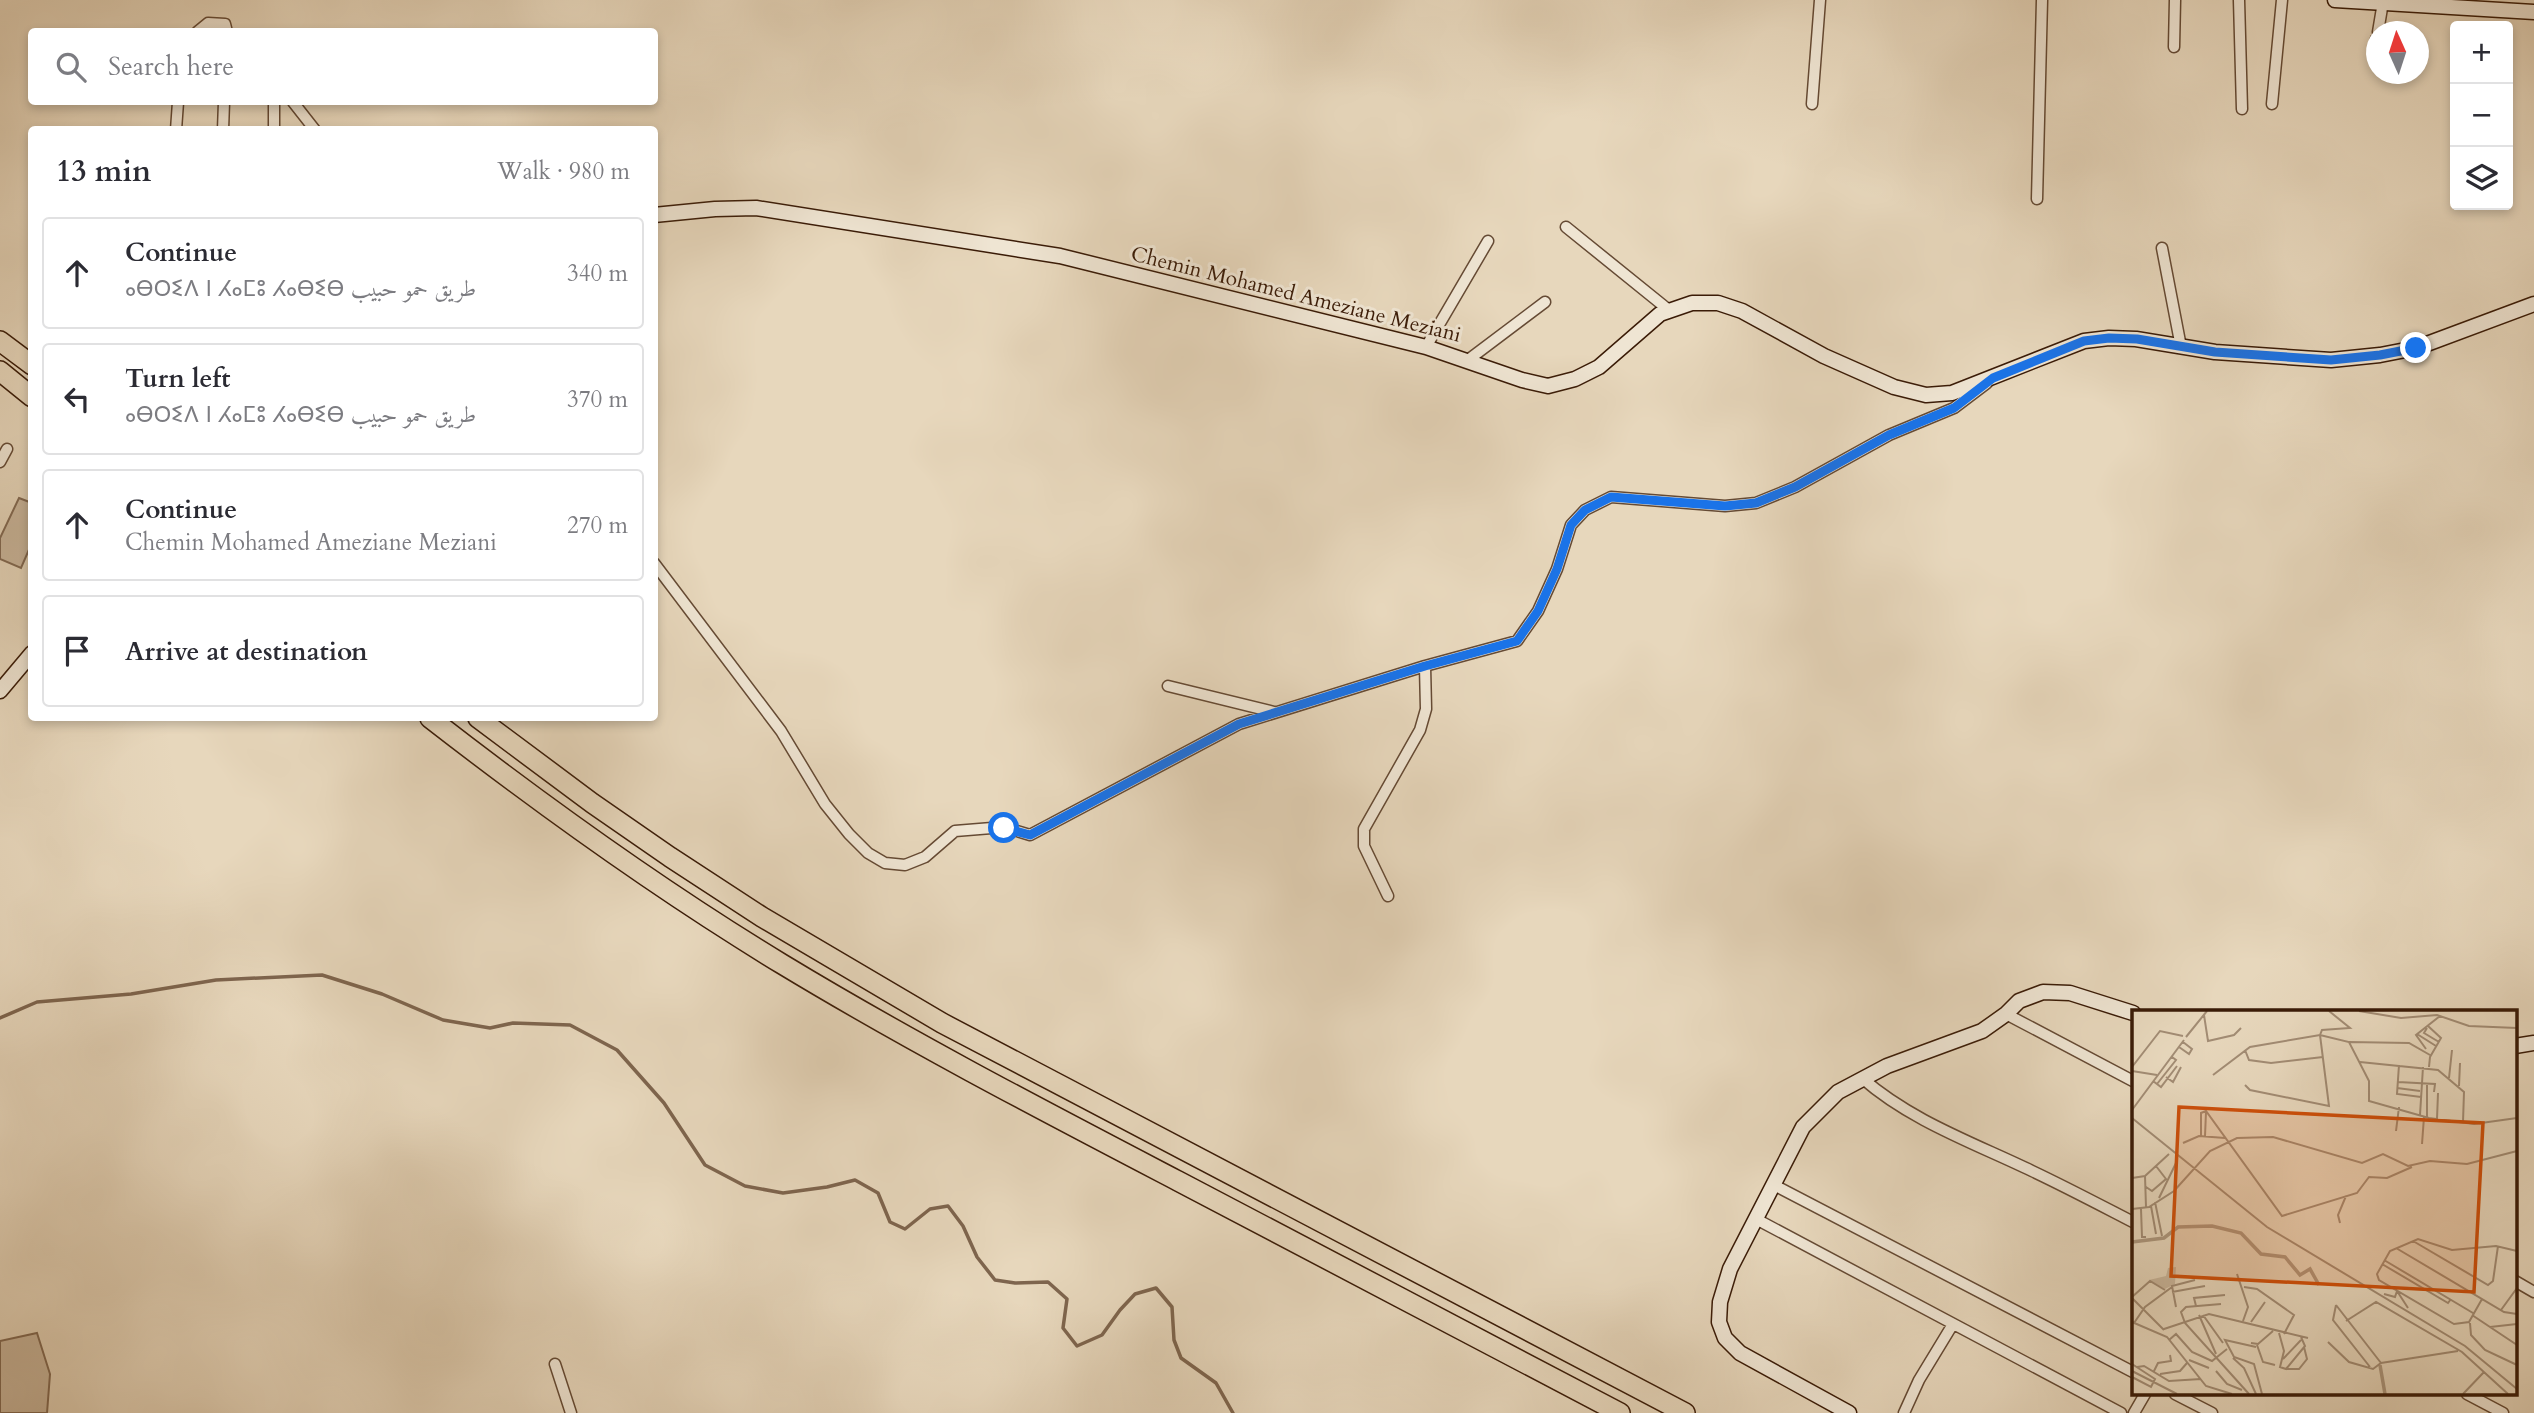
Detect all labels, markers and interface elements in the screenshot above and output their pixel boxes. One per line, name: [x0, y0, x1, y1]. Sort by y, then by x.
north arrow: [2366, 21, 2429, 84]
map controls: [2450, 21, 2513, 210]
button: +: [2450, 21, 2513, 84]
search box: [28, 28, 658, 105]
icon: search: [52, 48, 90, 86]
text: Search here: [108, 49, 234, 84]
button: −: [2450, 84, 2513, 147]
button: layers: [2450, 147, 2513, 210]
text: 13 min: [56, 151, 151, 192]
text: Walk · 980 m: [497, 156, 630, 187]
text: Continue: [125, 235, 237, 270]
street label: Chemin Mohamed Ameziane Meziani: [1128, 239, 1464, 350]
icon: ahead: [58, 254, 96, 292]
text: 340 m: [567, 258, 628, 289]
text: ⴰⴱⵔⵉⴷ ⵏ ⵃⴰⵎⵓ ⵃⴰⴱⵉⴱ طريق حمو حبيب: [125, 273, 476, 304]
route end: [2400, 332, 2431, 363]
text: Turn left: [125, 361, 230, 396]
icon: left: [58, 380, 96, 418]
text: 370 m: [567, 384, 628, 415]
text: ⴰⴱⵔⵉⴷ ⵏ ⵃⴰⵎⵓ ⵃⴰⴱⵉⴱ طريق حمو حبيب: [125, 399, 476, 430]
text: Continue: [125, 492, 237, 527]
icon: ahead: [58, 506, 96, 544]
text: 270 m: [567, 510, 628, 541]
text: Chemin Mohamed Ameziane Meziani: [125, 527, 497, 558]
icon: arrive: [58, 632, 96, 670]
text: Arrive at destination: [125, 634, 368, 669]
route start: [988, 812, 1019, 843]
inset map: [2132, 1010, 2516, 1396]

